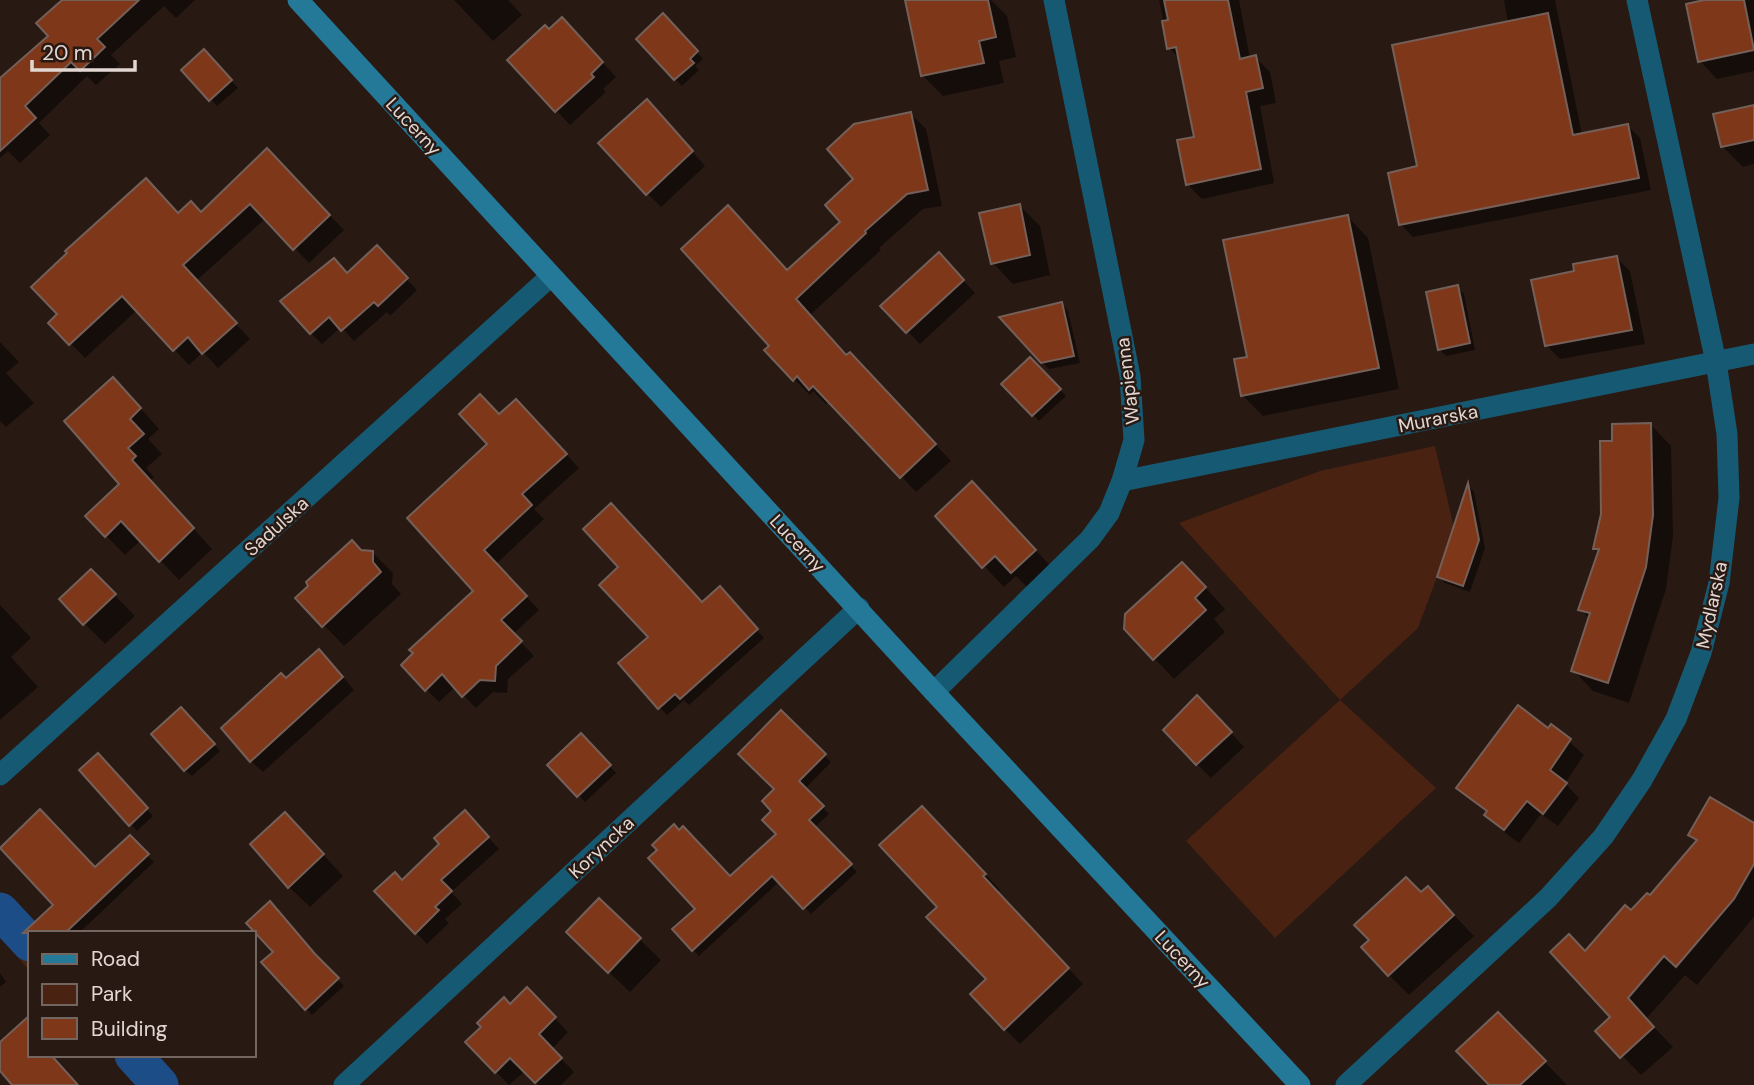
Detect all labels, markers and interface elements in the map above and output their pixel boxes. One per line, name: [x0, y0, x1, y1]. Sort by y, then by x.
scale bar: [32, 28, 135, 72]
text: 20 m: [42, 39, 93, 67]
street label: Lucerny: [380, 92, 447, 161]
street label: Wapienna: [1110, 336, 1145, 426]
street label: Murarska: [1396, 399, 1480, 438]
street label: Sadulska: [239, 491, 314, 562]
street label: Lucerny: [764, 509, 831, 578]
street label: Mydlarska: [1690, 559, 1733, 651]
street label: Koryncka: [563, 811, 639, 884]
street label: Lucerny: [1149, 925, 1216, 994]
legend: [28, 931, 256, 1057]
text: Road: [91, 945, 140, 973]
text: Park: [91, 980, 133, 1008]
text: Building: [91, 1015, 168, 1043]

